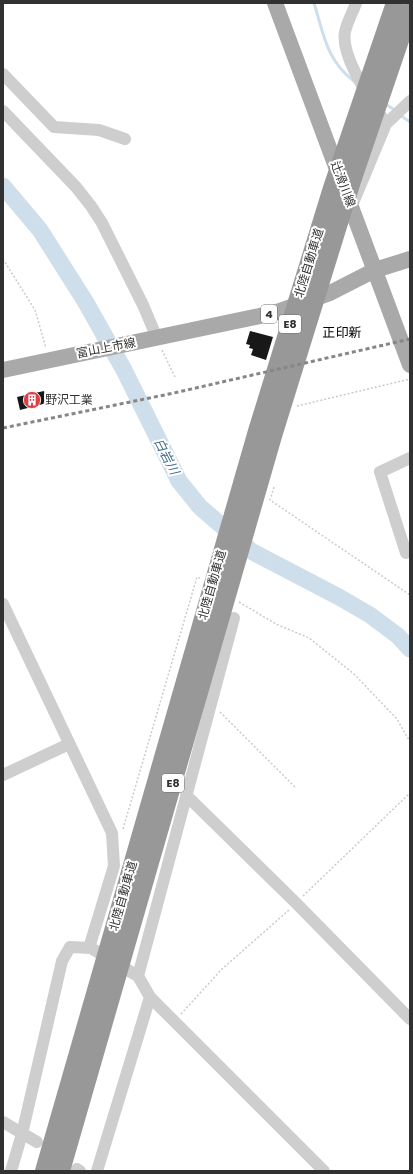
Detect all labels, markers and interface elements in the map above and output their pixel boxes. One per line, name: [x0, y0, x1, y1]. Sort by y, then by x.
street label: 辻滑川線: [327, 158, 360, 209]
street label: 北陸自動車道: [290, 226, 327, 300]
road number: 4: [261, 305, 277, 323]
road number: E8: [279, 315, 301, 333]
district label: 正印新: [322, 323, 362, 342]
street label: 富山上市線: [75, 333, 137, 362]
building icon: 野沢工業: [22, 390, 42, 410]
place label: 野沢工業: [45, 391, 93, 408]
water label: 白岩川: [149, 435, 185, 480]
street label: 北陸自動車道: [193, 548, 230, 622]
road number: E8: [162, 774, 184, 792]
street label: 北陸自動車道: [104, 859, 141, 933]

